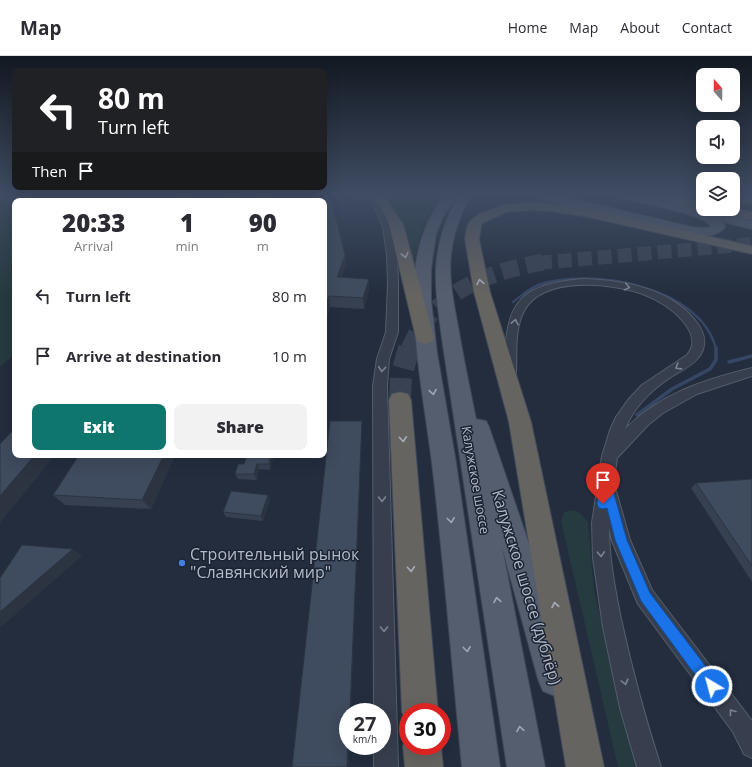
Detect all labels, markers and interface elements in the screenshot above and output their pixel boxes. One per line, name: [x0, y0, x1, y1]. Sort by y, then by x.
text: Map: [20, 15, 61, 41]
text: Home: [508, 18, 547, 37]
text: Map: [569, 18, 598, 37]
text: About: [620, 18, 660, 37]
text: Contact: [682, 18, 732, 37]
north arrow: [696, 68, 740, 112]
map controls: [696, 68, 740, 216]
text: 80 m: [98, 79, 165, 117]
icon: left: [32, 84, 84, 136]
text: Turn left: [98, 115, 169, 139]
button: sound: [696, 120, 740, 164]
icon: arrive: [75, 160, 97, 182]
text: Then: [32, 161, 67, 181]
button: layers: [696, 172, 740, 216]
text: 20:33: [62, 206, 125, 239]
text: 1: [180, 206, 194, 239]
text: 90: [249, 206, 277, 239]
text: Arrival: [74, 237, 113, 255]
text: min: [175, 237, 199, 255]
text: m: [257, 237, 269, 255]
one-way arrow: [401, 252, 409, 259]
one-way arrow: [476, 279, 485, 286]
one-way arrow: [624, 282, 630, 291]
icon: left: [32, 285, 54, 307]
text: Turn left: [66, 286, 131, 306]
text: 80 m: [272, 286, 307, 306]
one-way arrow: [510, 319, 518, 325]
icon: arrive: [32, 345, 54, 367]
text: Arrive at destination: [66, 346, 221, 366]
text: 10 m: [272, 346, 307, 366]
one-way arrow: [675, 362, 682, 369]
one-way arrow: [378, 366, 387, 372]
one-way arrow: [428, 389, 437, 395]
button: Exit: [32, 404, 166, 450]
button: Share: [174, 404, 307, 450]
street label: Калужское шоссе: [458, 425, 494, 535]
one-way arrow: [398, 436, 407, 442]
pin: [586, 463, 620, 504]
icon: arrive: [592, 469, 614, 491]
street label: Калужское шоссе (дублёр): [487, 487, 567, 687]
one-way arrow: [378, 496, 386, 502]
one-way arrow: [446, 517, 455, 523]
place label: Строительный рынок "Славянский мир": [190, 543, 360, 583]
one-way arrow: [597, 551, 605, 557]
marker: Строительный рынок "Славянский мир": [177, 558, 187, 568]
one-way arrow: [407, 566, 416, 572]
one-way arrow: [494, 597, 502, 604]
one-way arrow: [551, 602, 560, 608]
one-way arrow: [380, 626, 388, 632]
one-way arrow: [462, 646, 471, 652]
position arrow: [691, 665, 733, 707]
one-way arrow: [621, 679, 629, 685]
speed limit sign: 30: [399, 703, 451, 755]
text: 27: [354, 710, 376, 737]
one-way arrow: [730, 710, 737, 717]
one-way arrow: [516, 725, 525, 732]
text: km/h: [353, 732, 377, 746]

